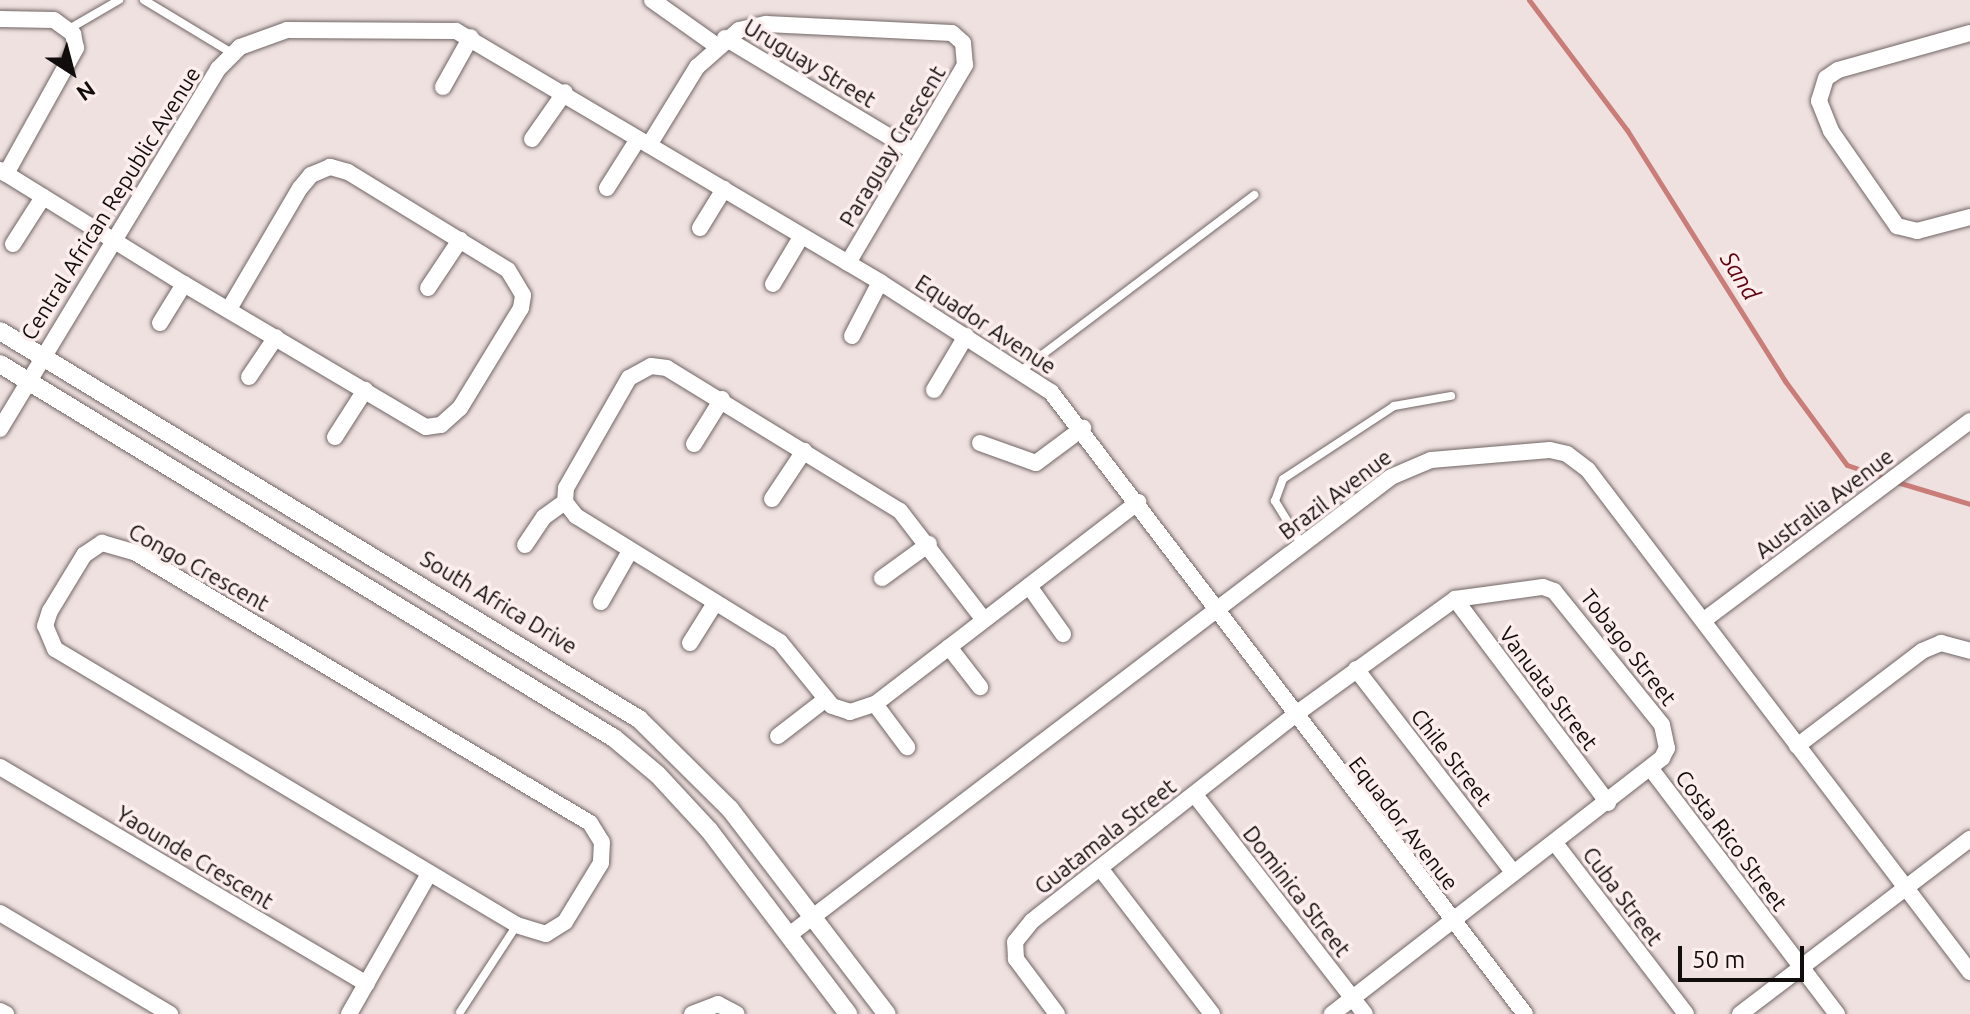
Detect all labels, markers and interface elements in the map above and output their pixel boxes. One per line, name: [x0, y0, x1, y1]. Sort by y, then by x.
street label: Uruguay Street: [739, 13, 881, 113]
north arrow: [32, 32, 112, 112]
street label: Central African Republic Avenue: [15, 61, 205, 345]
street label: Paraguay Crescent: [834, 61, 950, 231]
text: N: [72, 77, 100, 107]
water label: Sand: [1714, 246, 1766, 306]
street label: Equador Avenue: [911, 269, 1061, 379]
street label: Australia Avenue: [1750, 442, 1898, 564]
street label: Brazil Avenue: [1274, 443, 1396, 545]
street label: Congo Crescent: [124, 518, 274, 616]
street label: South Africa Drive: [416, 545, 582, 659]
street label: Tobago Street: [1575, 584, 1683, 710]
street label: Vanuata Street: [1494, 621, 1604, 755]
street label: Chile Street: [1406, 703, 1498, 811]
street label: Equador Avenue: [1344, 751, 1464, 895]
street label: Costa Rico Street: [1670, 764, 1794, 916]
street label: Guatamala Street: [1029, 773, 1181, 899]
street label: Yaounde Crescent: [112, 800, 278, 914]
street label: Dominica Street: [1238, 820, 1356, 962]
street label: Cuba Street: [1577, 842, 1669, 950]
scale bar: [1682, 930, 1808, 980]
text: 50 m: [1692, 946, 1745, 973]

